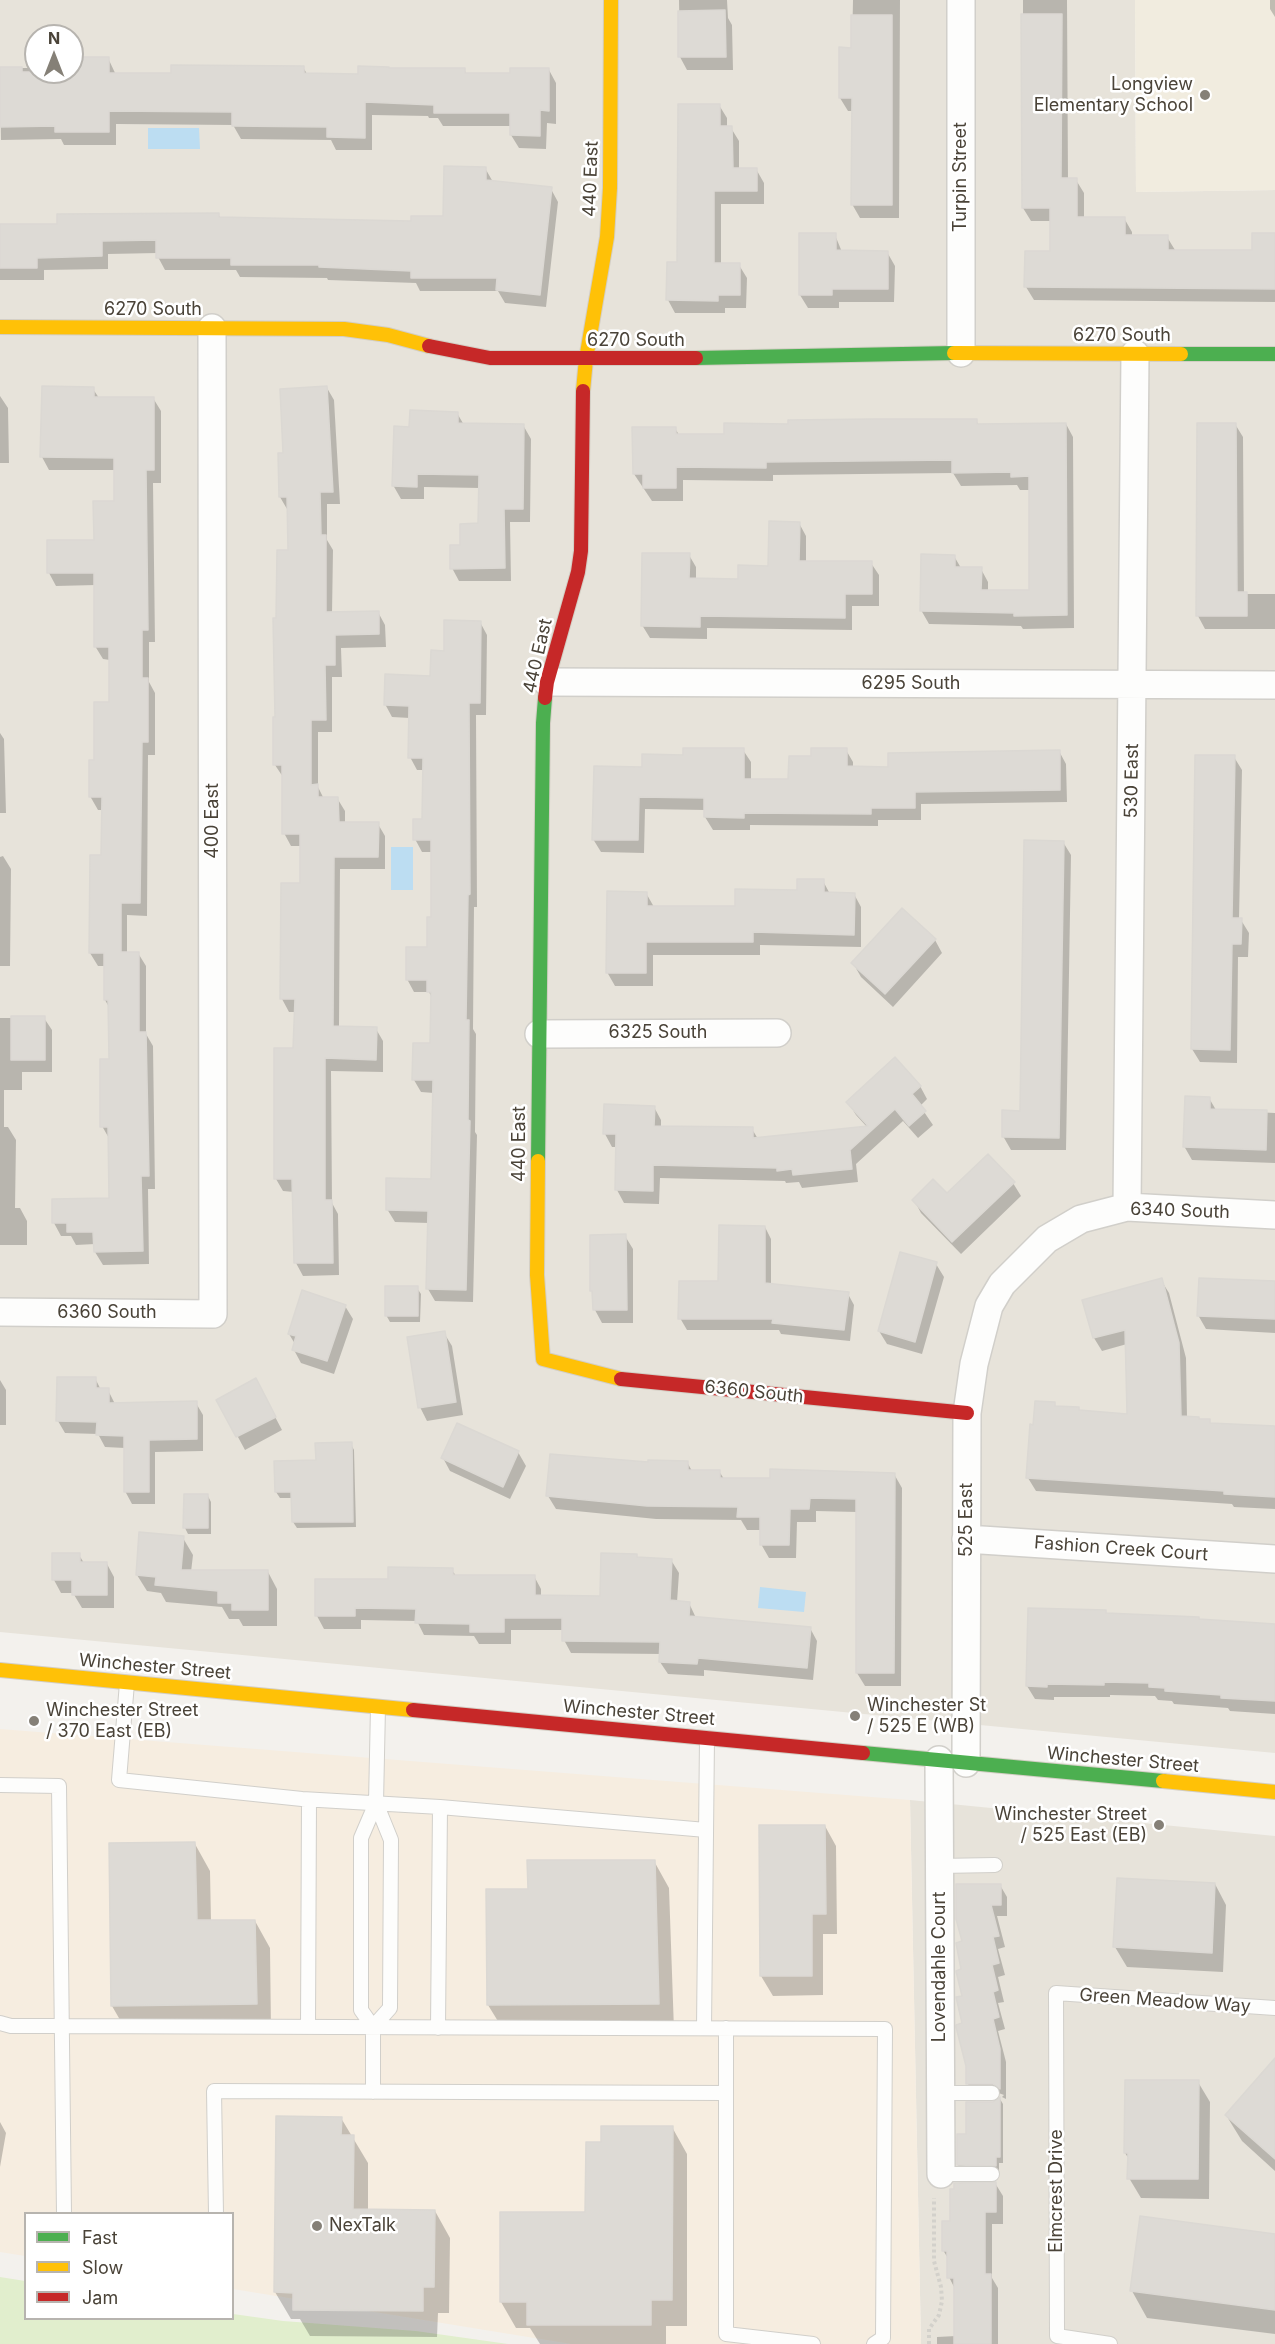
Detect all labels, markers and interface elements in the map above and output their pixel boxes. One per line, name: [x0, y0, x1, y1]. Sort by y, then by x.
north arrow: [24, 24, 84, 84]
text: N: [48, 28, 60, 48]
place label: Longview Elementary School: [1034, 74, 1193, 116]
marker: Longview Elementary School: [1198, 88, 1212, 102]
street label: Turpin Street: [950, 122, 972, 232]
street label: 440 East: [579, 141, 603, 217]
street label: 6270 South: [104, 299, 202, 321]
street label: 6270 South: [1073, 325, 1171, 347]
street label: 6270 South: [587, 330, 685, 352]
street label: 440 East: [519, 617, 557, 695]
street label: 6295 South: [862, 673, 960, 695]
street label: 530 East: [1121, 743, 1143, 819]
street label: 400 East: [202, 783, 224, 859]
street label: 6325 South: [609, 1022, 707, 1044]
street label: 440 East: [509, 1106, 531, 1182]
street label: 6340 South: [1130, 1198, 1230, 1224]
street label: 6360 South: [57, 1302, 157, 1324]
street label: 6360 South: [703, 1376, 805, 1408]
street label: 525 East: [956, 1483, 978, 1557]
street label: Fashion Creek Court: [1033, 1532, 1209, 1566]
street label: Winchester Street: [78, 1650, 232, 1684]
place label: Winchester St / 525 E (WB): [867, 1695, 986, 1738]
street label: Winchester Street: [562, 1696, 716, 1730]
place label: Winchester Street / 370 East (EB): [46, 1700, 198, 1742]
marker: Winchester St / 525 E (WB): [848, 1709, 862, 1723]
marker: Winchester Street / 370 East (EB): [27, 1714, 41, 1728]
street label: Winchester Street: [1046, 1743, 1200, 1777]
place label: Winchester Street / 525 East (EB): [995, 1804, 1147, 1846]
marker: Winchester Street / 525 East (EB): [1152, 1818, 1166, 1832]
street label: Lovendahle Court: [929, 1892, 951, 2042]
street label: Green Meadow Way: [1079, 1984, 1251, 2018]
street label: Elmcrest Drive: [1046, 2129, 1068, 2253]
legend: [24, 2212, 234, 2320]
place label: NexTalk: [329, 2215, 396, 2237]
marker: NexTalk: [310, 2219, 324, 2233]
text: Fast: [82, 2227, 118, 2248]
text: Slow: [82, 2257, 123, 2278]
text: Jam: [82, 2287, 118, 2308]

